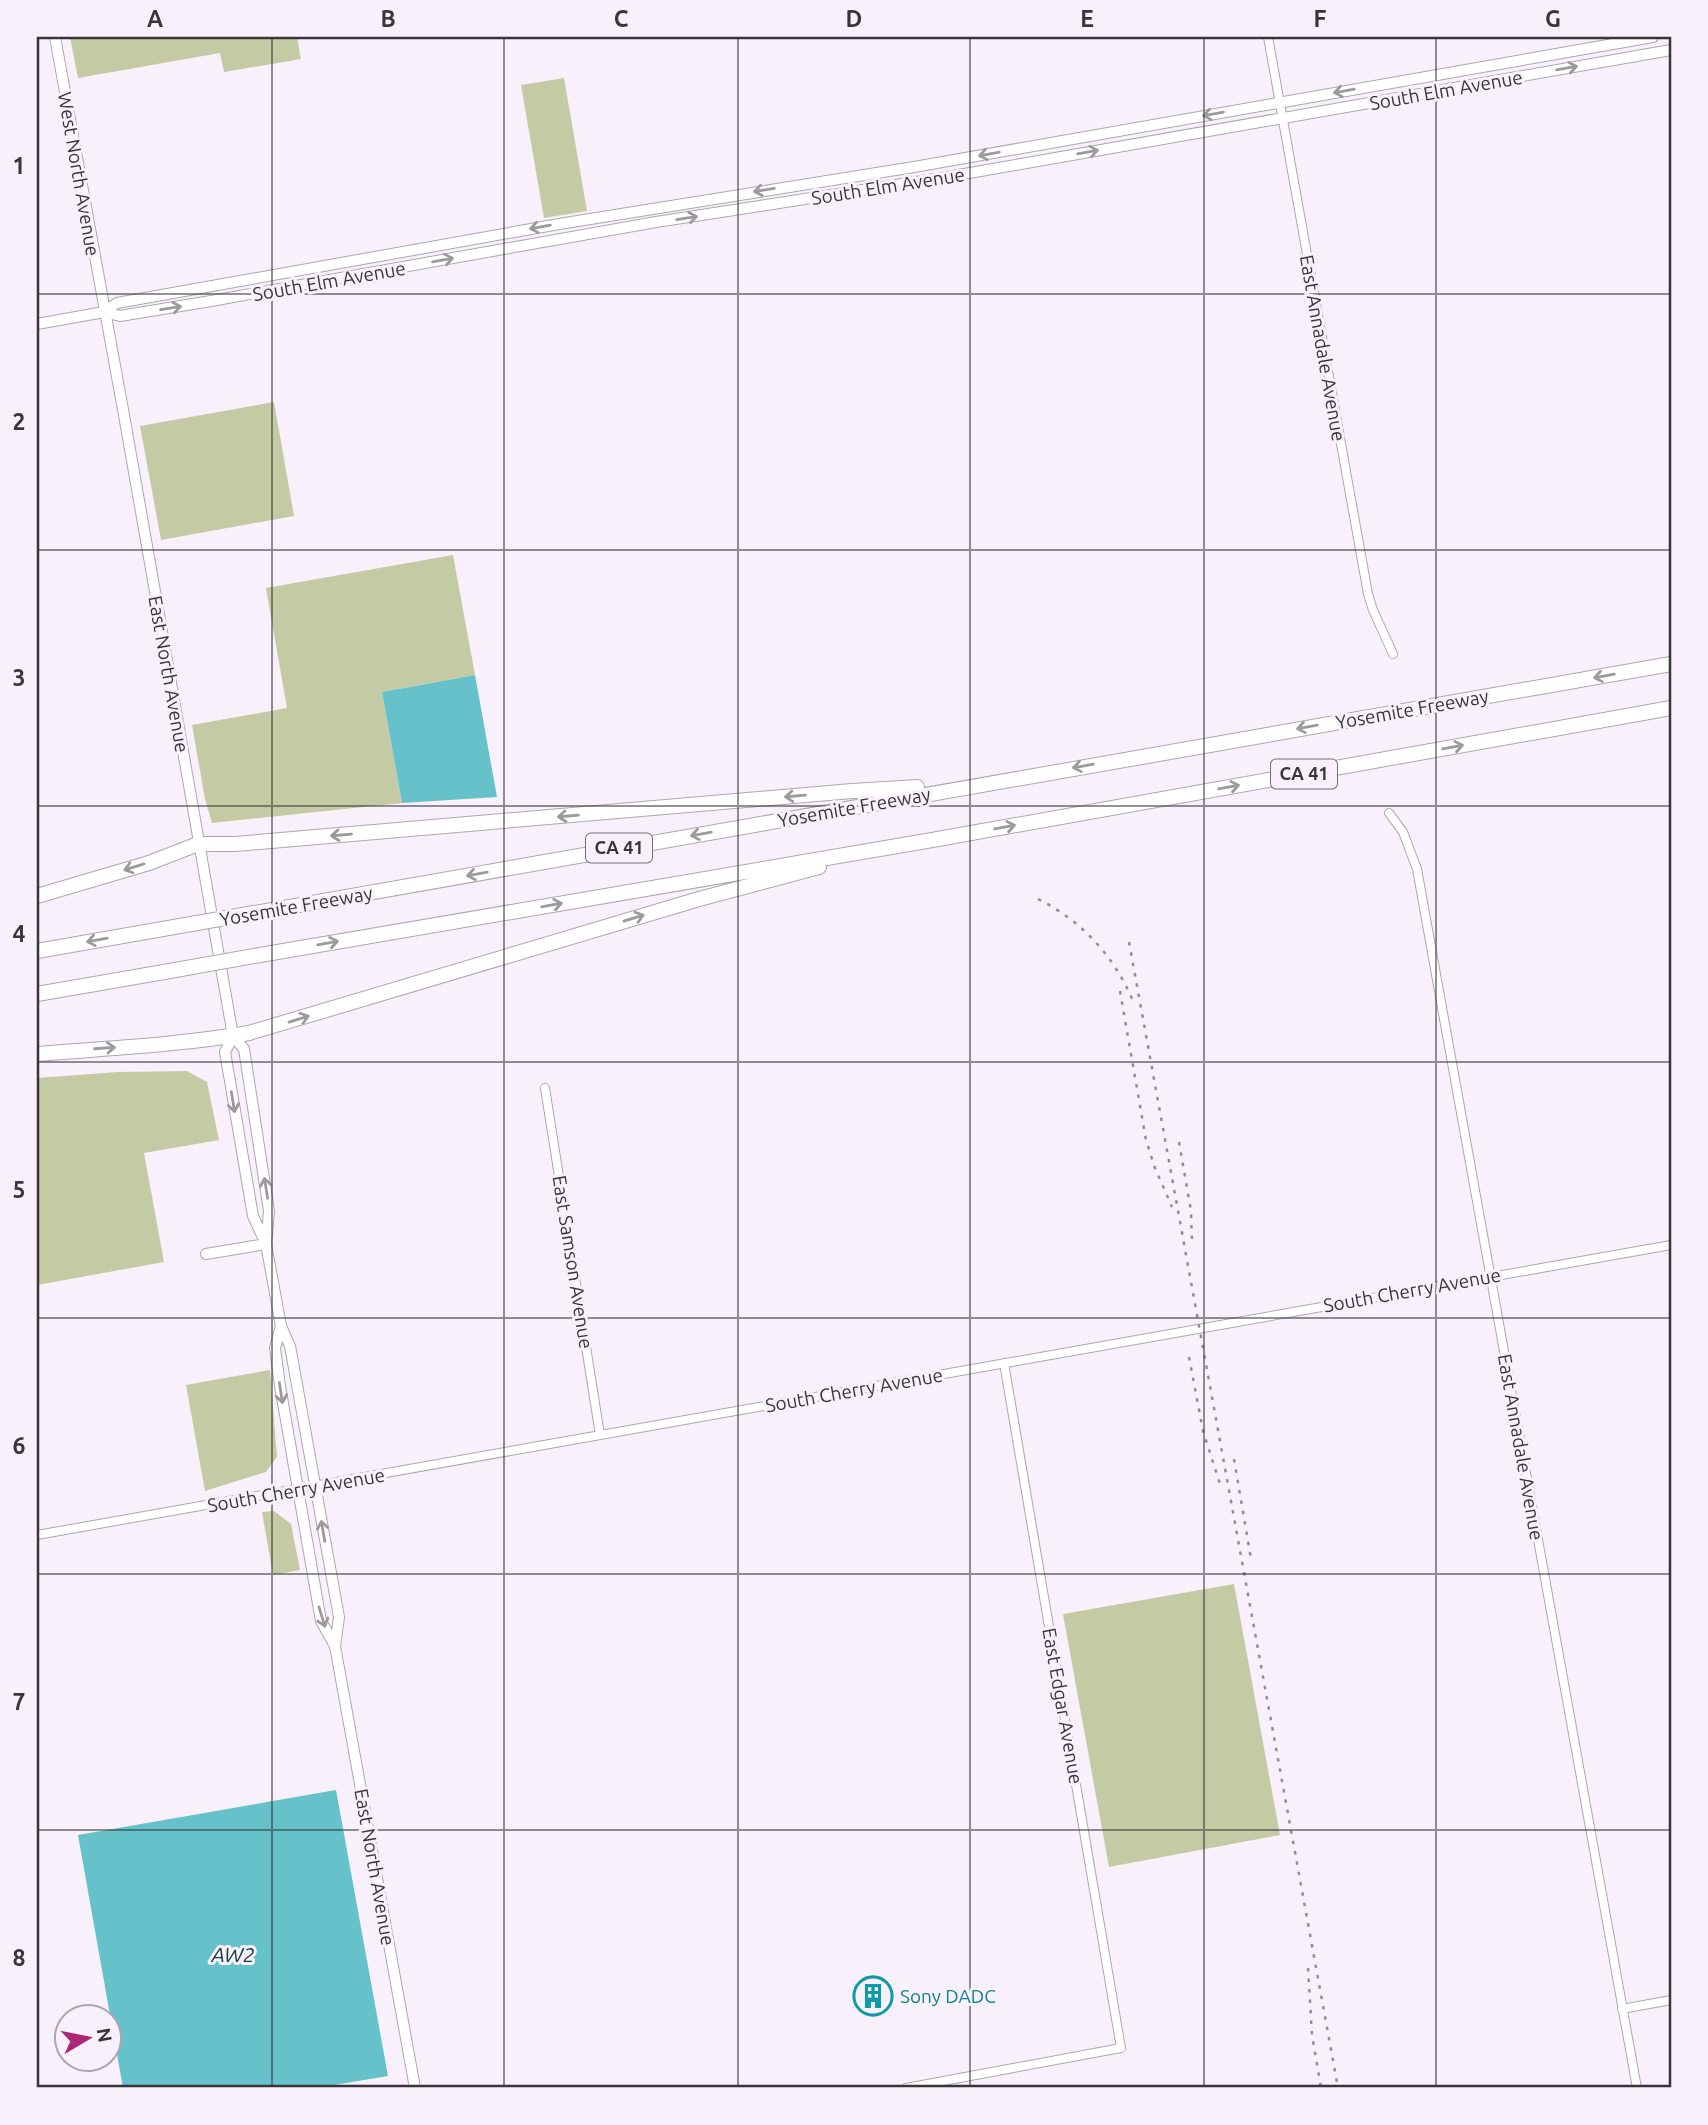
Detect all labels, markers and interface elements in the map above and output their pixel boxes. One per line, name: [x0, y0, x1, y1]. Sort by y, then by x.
text: A: [147, 6, 163, 31]
text: B: [380, 6, 396, 31]
text: C: [614, 6, 629, 31]
text: D: [846, 6, 862, 31]
text: E: [1080, 6, 1094, 31]
text: F: [1314, 6, 1327, 31]
text: G: [1545, 6, 1561, 31]
one-way arrow: [1555, 61, 1578, 74]
street label: South Elm Avenue: [1368, 66, 1524, 114]
one-way arrow: [1333, 85, 1356, 98]
street label: West North Avenue: [54, 90, 104, 258]
one-way arrow: [1202, 108, 1225, 121]
one-way arrow: [1076, 145, 1099, 159]
one-way arrow: [978, 148, 1001, 161]
text: 1: [13, 153, 25, 178]
street label: South Elm Avenue: [810, 163, 966, 209]
one-way arrow: [753, 184, 776, 197]
one-way arrow: [675, 211, 698, 224]
one-way arrow: [529, 221, 552, 234]
one-way arrow: [431, 253, 454, 267]
street label: East Annadale Avenue: [1296, 253, 1350, 443]
street label: South Elm Avenue: [251, 257, 407, 305]
one-way arrow: [159, 301, 182, 314]
text: 2: [13, 409, 25, 434]
street label: East North Avenue: [144, 594, 194, 754]
text: 3: [13, 665, 25, 690]
one-way arrow: [1593, 670, 1616, 683]
street label: Yosemite Freeway: [1334, 685, 1490, 733]
one-way arrow: [1297, 721, 1319, 734]
one-way arrow: [1441, 740, 1464, 753]
one-way arrow: [1072, 760, 1095, 773]
road number: CA 41: [1271, 760, 1337, 788]
one-way arrow: [1217, 780, 1240, 793]
street label: Yosemite Freeway: [776, 783, 932, 831]
one-way arrow: [784, 790, 806, 803]
one-way arrow: [557, 810, 580, 823]
one-way arrow: [993, 820, 1016, 833]
one-way arrow: [690, 828, 712, 841]
one-way arrow: [330, 829, 353, 842]
road number: CA 41: [586, 834, 652, 862]
one-way arrow: [123, 862, 145, 875]
one-way arrow: [466, 867, 489, 881]
street label: Yosemite Freeway: [218, 882, 374, 930]
one-way arrow: [540, 898, 563, 911]
one-way arrow: [623, 911, 645, 924]
text: 4: [13, 921, 26, 946]
one-way arrow: [86, 934, 109, 948]
one-way arrow: [316, 936, 338, 949]
one-way arrow: [287, 1011, 309, 1024]
one-way arrow: [93, 1041, 116, 1054]
one-way arrow: [227, 1090, 240, 1113]
street label: East Samson Avenue: [548, 1174, 598, 1350]
text: 5: [13, 1177, 25, 1202]
one-way arrow: [259, 1177, 272, 1200]
street label: South Cherry Avenue: [1321, 1264, 1503, 1316]
street label: East Annadale Avenue: [1494, 1352, 1548, 1542]
street label: South Cherry Avenue: [763, 1364, 945, 1416]
one-way arrow: [275, 1382, 288, 1404]
text: 6: [13, 1433, 26, 1458]
street label: South Cherry Avenue: [205, 1464, 387, 1516]
one-way arrow: [316, 1520, 329, 1543]
one-way arrow: [316, 1606, 329, 1628]
street label: East Edgar Avenue: [1038, 1626, 1088, 1786]
text: 7: [13, 1689, 25, 1714]
street label: East North Avenue: [350, 1787, 400, 1947]
water label: AW2: [210, 1942, 255, 1966]
text: 8: [13, 1945, 25, 1970]
building icon: Sony DADC: [852, 1975, 894, 2017]
place label: Sony DADC: [900, 1985, 996, 2007]
north arrow: [52, 2002, 122, 2072]
text: N: [93, 2026, 117, 2044]

